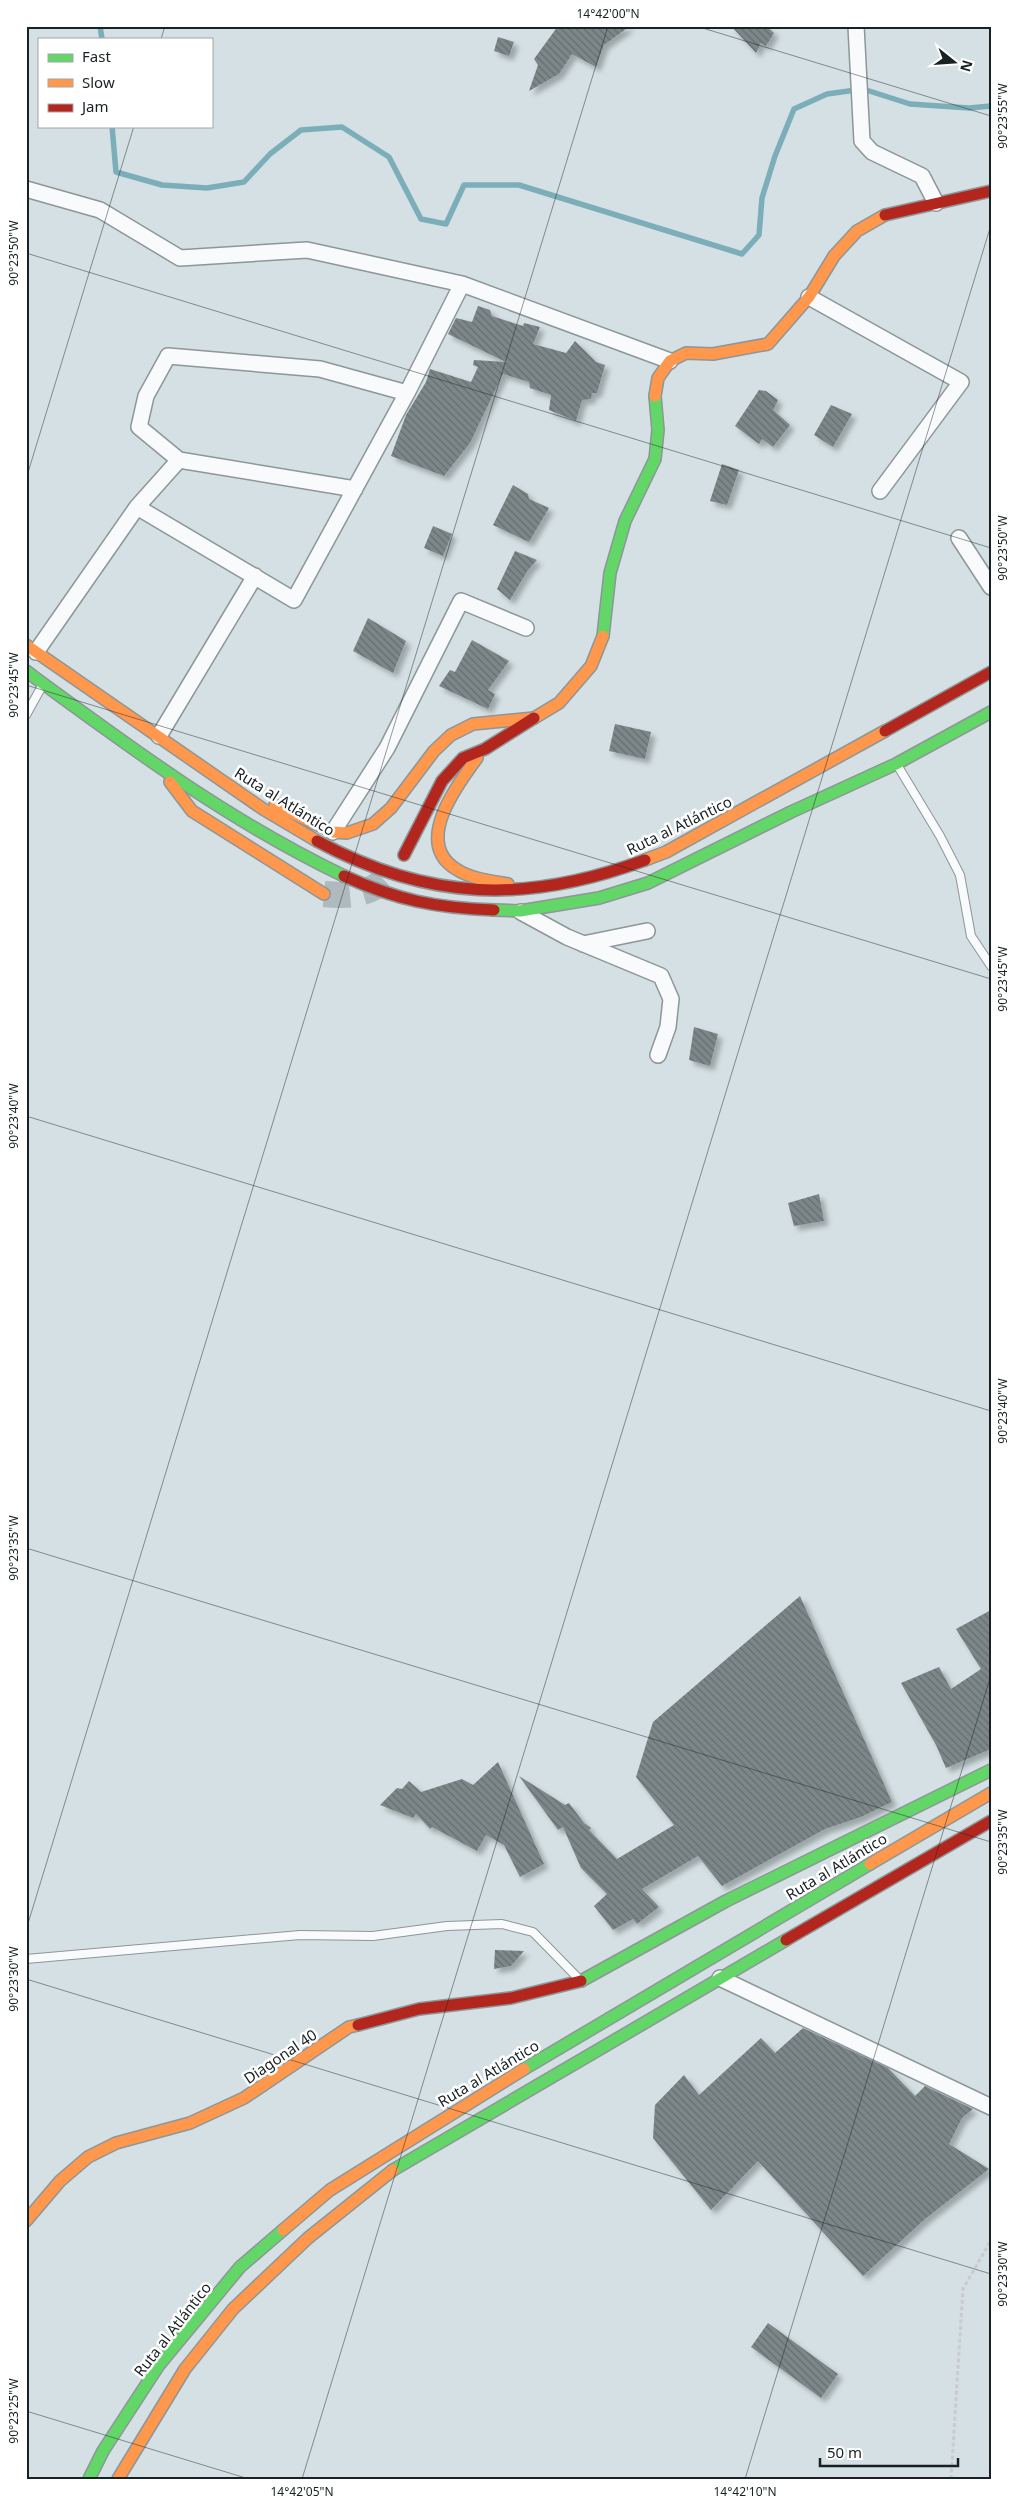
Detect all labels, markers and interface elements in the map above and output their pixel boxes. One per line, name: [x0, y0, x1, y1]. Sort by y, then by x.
text: 14°42'00"N: [576, 5, 640, 22]
legend: [38, 38, 212, 128]
north arrow: [930, 38, 980, 88]
text: Fast: [82, 46, 111, 66]
text: N: [956, 58, 978, 74]
text: Slow: [82, 72, 115, 92]
text: 90°23'55"W: [994, 83, 1011, 149]
text: Jam: [80, 96, 109, 116]
text: 90°23'50"W: [5, 220, 22, 286]
text: 90°23'50"W: [994, 515, 1011, 581]
text: 90°23'45"W: [5, 652, 22, 718]
street label: Ruta al Atlántico: [231, 762, 339, 840]
street label: Ruta al Atlántico: [623, 791, 735, 859]
text: 90°23'45"W: [994, 946, 1011, 1012]
text: 90°23'40"W: [5, 1083, 22, 1149]
text: 90°23'40"W: [994, 1378, 1011, 1444]
text: 90°23'35"W: [5, 1515, 22, 1581]
text: 90°23'35"W: [994, 1809, 1011, 1875]
street label: Ruta al Atlántico: [782, 1828, 890, 1904]
text: 90°23'30"W: [5, 1946, 22, 2012]
street label: Diagonal 40: [240, 2024, 320, 2088]
street label: Ruta al Atlántico: [434, 2035, 542, 2111]
text: 90°23'30"W: [994, 2241, 1011, 2307]
street label: Ruta al Atlántico: [129, 2278, 215, 2380]
text: 90°23'25"W: [5, 2378, 22, 2444]
scale bar: [820, 2435, 957, 2467]
text: 50 m: [827, 2442, 862, 2462]
text: 14°42'05"N: [270, 2483, 334, 2500]
text: 14°42'10"N: [713, 2483, 777, 2500]

